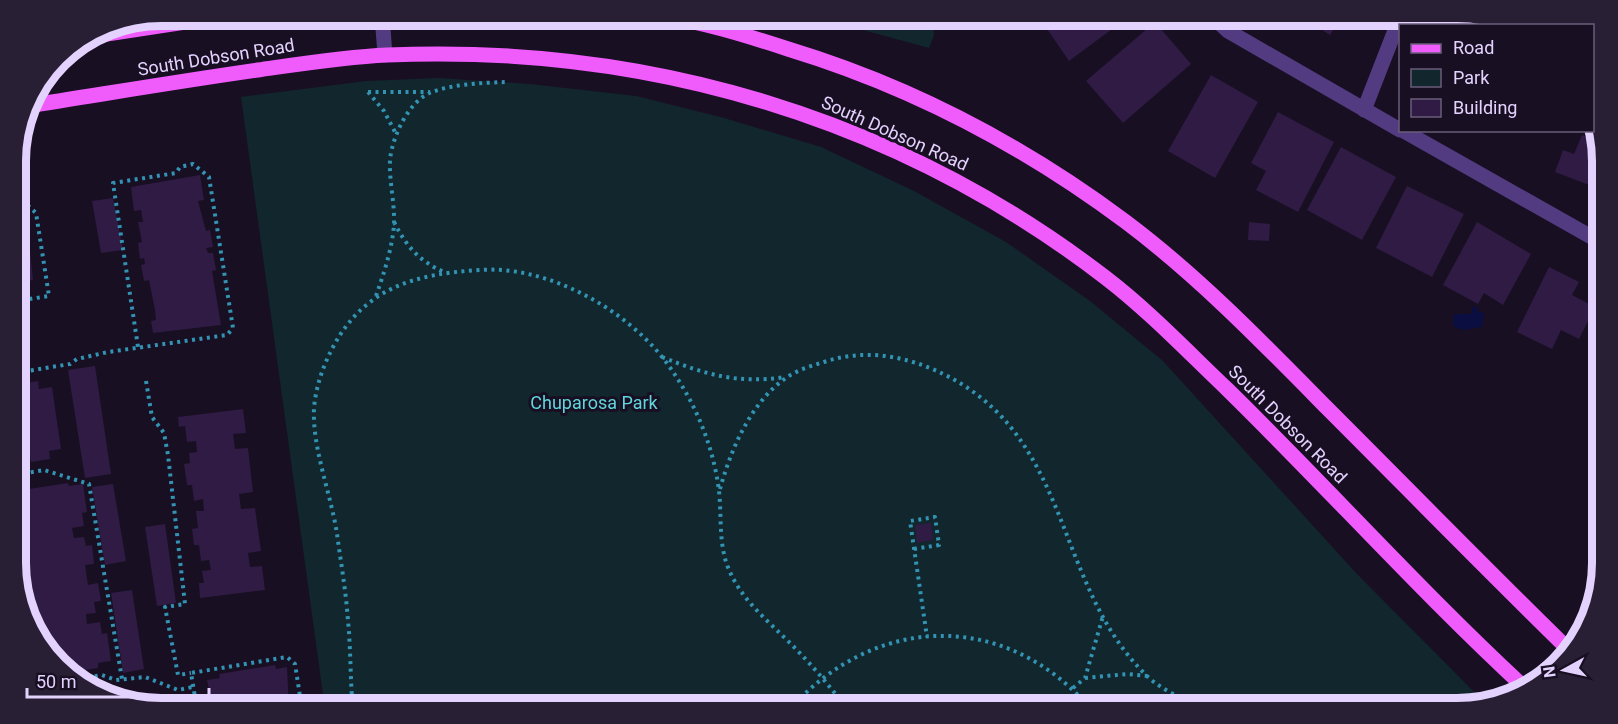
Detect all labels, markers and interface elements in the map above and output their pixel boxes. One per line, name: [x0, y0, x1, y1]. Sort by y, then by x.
legend: [1399, 24, 1594, 132]
street label: South Dobson Road: [136, 34, 296, 80]
text: Road: [1453, 37, 1494, 58]
text: Park: [1453, 67, 1490, 88]
street label: South Dobson Road: [818, 91, 972, 175]
text: Building: [1453, 97, 1517, 118]
street label: South Dobson Road: [1225, 361, 1351, 487]
park label: Chuparosa Park: [530, 392, 659, 413]
north arrow: [1534, 640, 1594, 700]
scale bar: [27, 661, 208, 699]
text: N: [1539, 665, 1560, 679]
text: 50 m: [36, 671, 76, 692]

